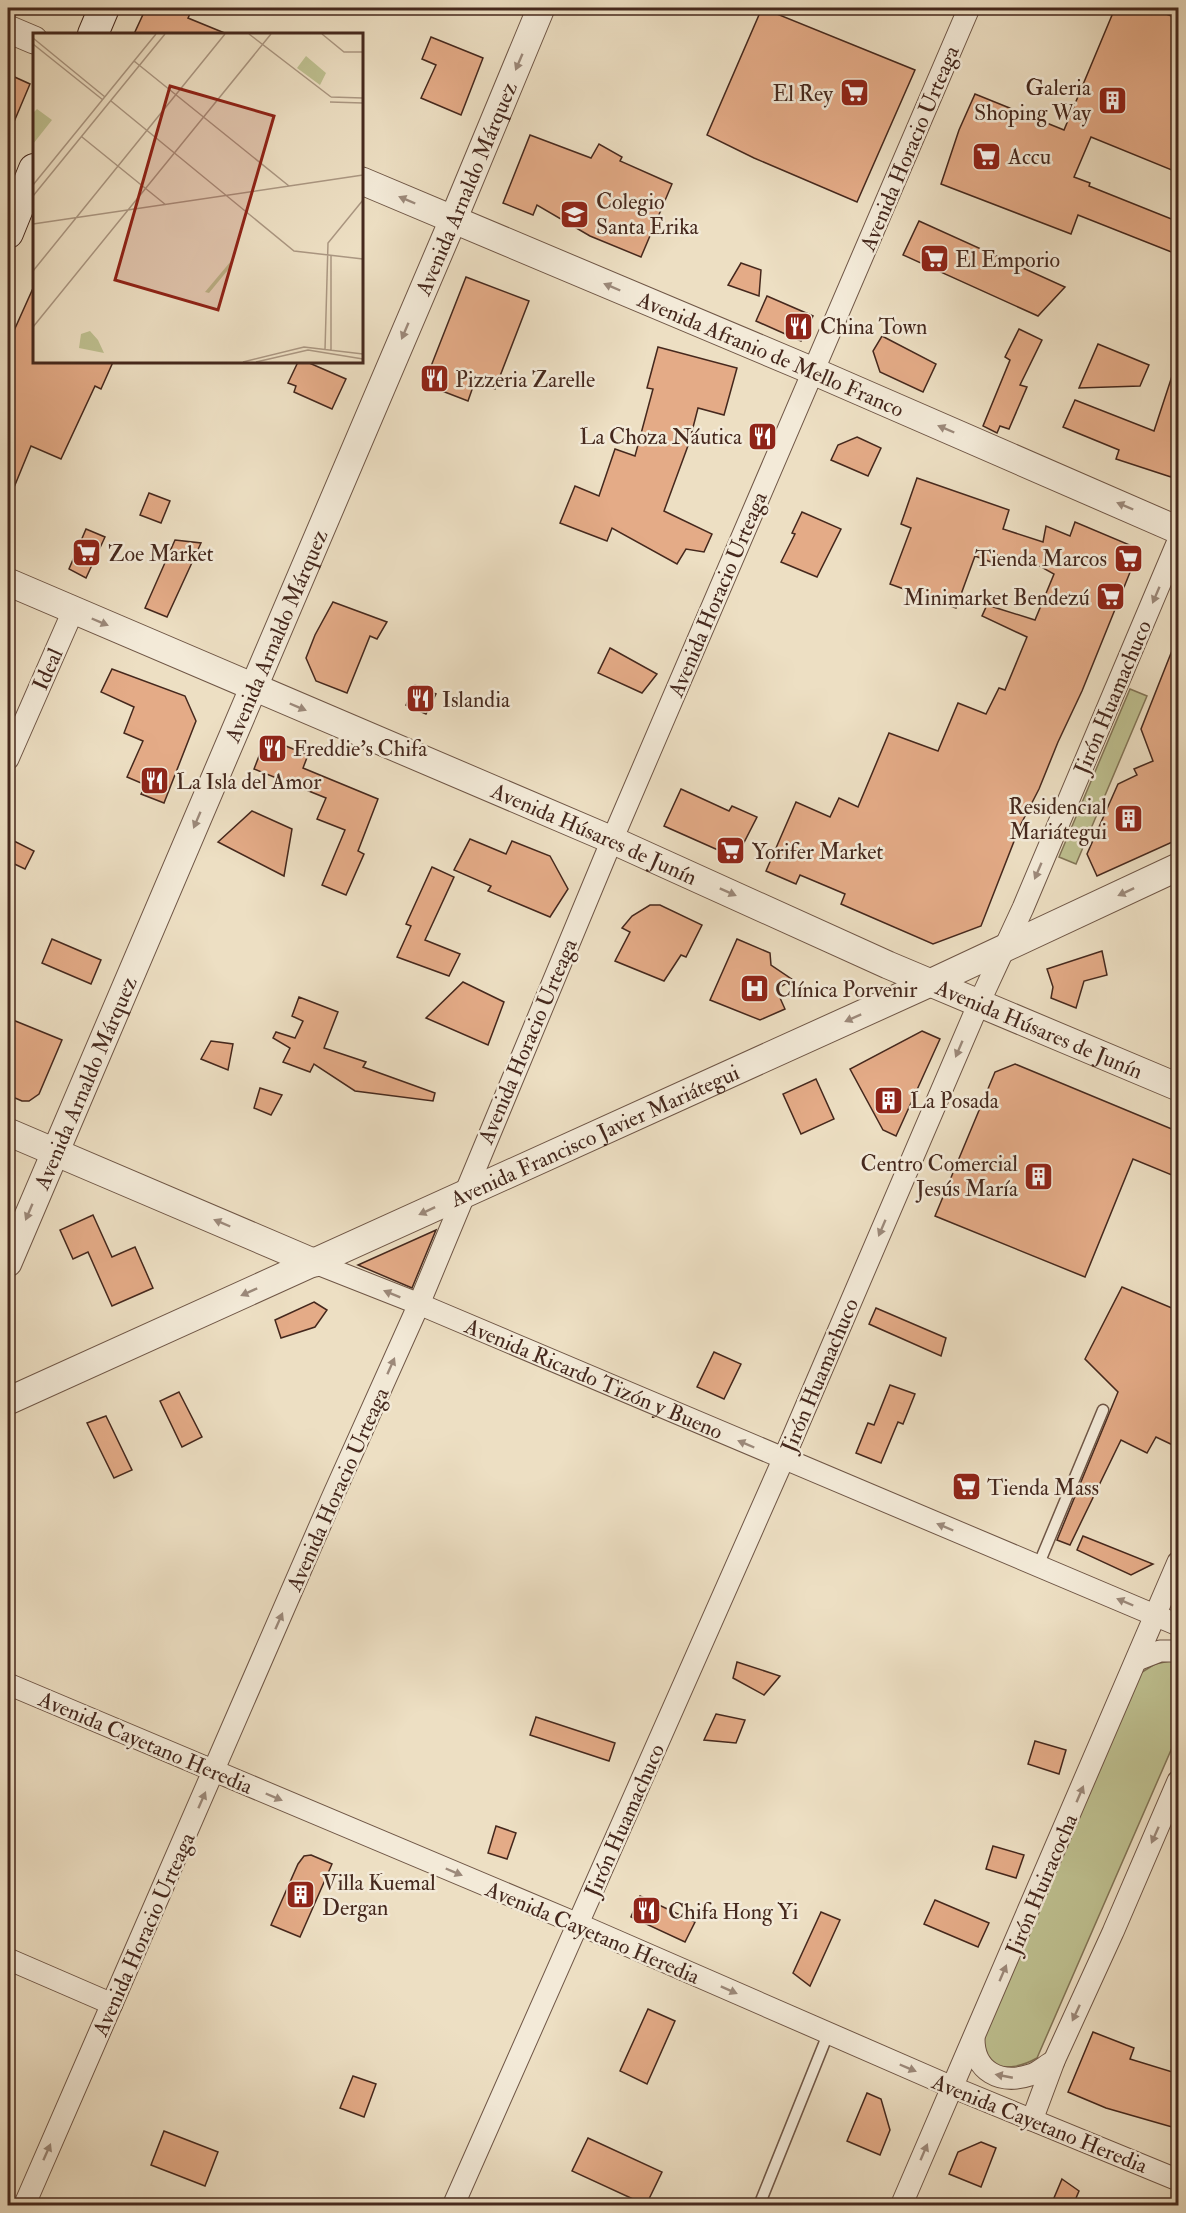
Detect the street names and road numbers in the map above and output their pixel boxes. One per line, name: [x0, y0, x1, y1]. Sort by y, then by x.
street label: Avenida Horacio Urteaga: [854, 41, 966, 256]
street label: Avenida Arnaldo Márquez: [409, 78, 524, 301]
street label: Avenida Afranio de Mello Franco: [632, 285, 908, 424]
street label: Avenida Horacio Urteaga: [662, 487, 774, 702]
street label: Avenida Arnaldo Márquez: [218, 525, 334, 748]
street label: Jirón Huamachuco: [1067, 616, 1158, 780]
street label: Ideal: [26, 644, 70, 695]
street label: Avenida Húsares de Junín: [486, 777, 701, 892]
street label: Avenida Horacio Urteaga: [472, 934, 584, 1149]
street label: Avenida Arnaldo Márquez: [28, 972, 144, 1195]
street label: Avenida Húsares de Junín: [930, 973, 1147, 1086]
street label: Avenida Francisco Javier Mariátegui: [445, 1058, 744, 1214]
street label: Jirón Huamachuco: [774, 1294, 865, 1458]
street label: Avenida Ricardo Tizón y Bueno: [460, 1312, 727, 1446]
street label: Avenida Horacio Urteaga: [280, 1382, 396, 1597]
street label: Avenida Cayetano Heredia: [33, 1685, 258, 1801]
street label: Jirón Huamachuco: [578, 1739, 671, 1902]
street label: Jirón Huiracocha: [999, 1809, 1085, 1960]
street label: Avenida Horacio Urteaga: [86, 1827, 202, 2042]
street label: Avenida Cayetano Heredia: [480, 1875, 705, 1991]
street label: Avenida Cayetano Heredia: [927, 2068, 1152, 2180]

